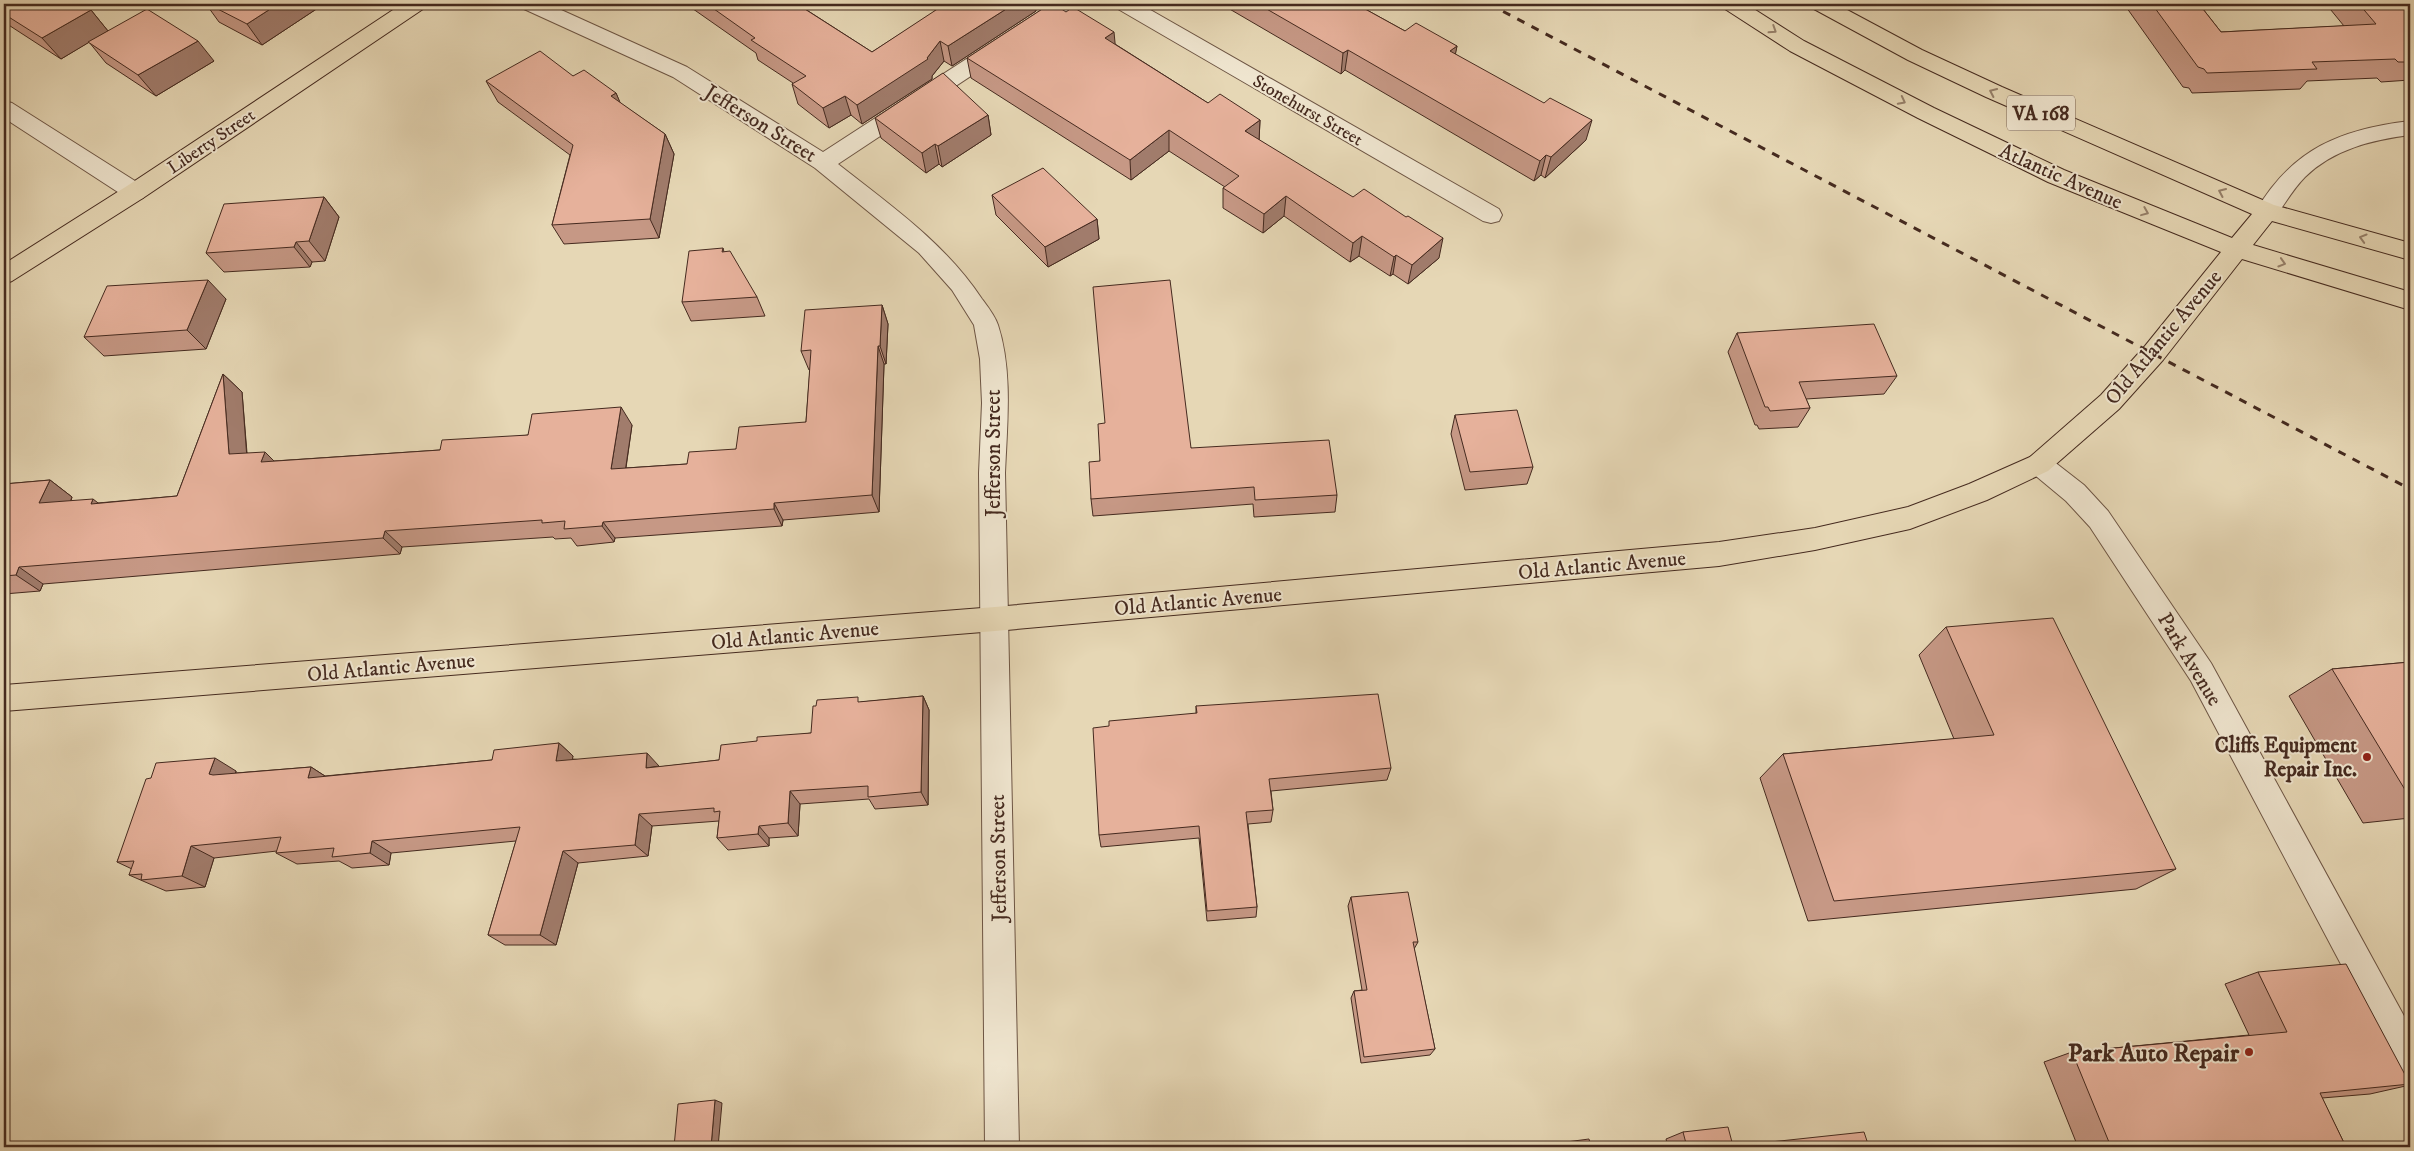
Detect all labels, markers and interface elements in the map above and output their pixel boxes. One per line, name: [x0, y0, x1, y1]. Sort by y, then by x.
one-way arrow: [1767, 24, 1776, 34]
street label: Stonehurst Street: [1248, 70, 1367, 151]
street label: Jefferson Street: [698, 78, 822, 169]
one-way arrow: [1989, 87, 1998, 98]
one-way arrow: [1897, 95, 1906, 105]
road number: VA 168: [2007, 96, 2075, 130]
street label: Liberty Street: [164, 104, 260, 179]
street label: Atlantic Avenue: [1995, 138, 2127, 216]
one-way arrow: [2218, 187, 2227, 198]
one-way arrow: [2140, 206, 2149, 217]
one-way arrow: [2359, 233, 2368, 244]
one-way arrow: [2278, 258, 2286, 268]
street label: Old Atlantic Avenue: [2100, 265, 2228, 411]
street label: Jefferson Street: [981, 389, 1007, 519]
street label: Old Atlantic Avenue: [1517, 546, 1687, 586]
street label: Old Atlantic Avenue: [1113, 582, 1283, 622]
street label: Park Avenue: [2151, 608, 2227, 711]
street label: Old Atlantic Avenue: [710, 616, 880, 656]
street label: Old Atlantic Avenue: [306, 648, 476, 688]
place label: Cliffs Equipment Repair Inc.: [2215, 733, 2357, 783]
marker: Cliffs Equipment Repair Inc.: [2361, 751, 2373, 763]
street label: Jefferson Street: [985, 794, 1013, 924]
place label: Park Auto Repair: [2068, 1038, 2240, 1069]
marker: Park Auto Repair: [2243, 1046, 2255, 1058]

